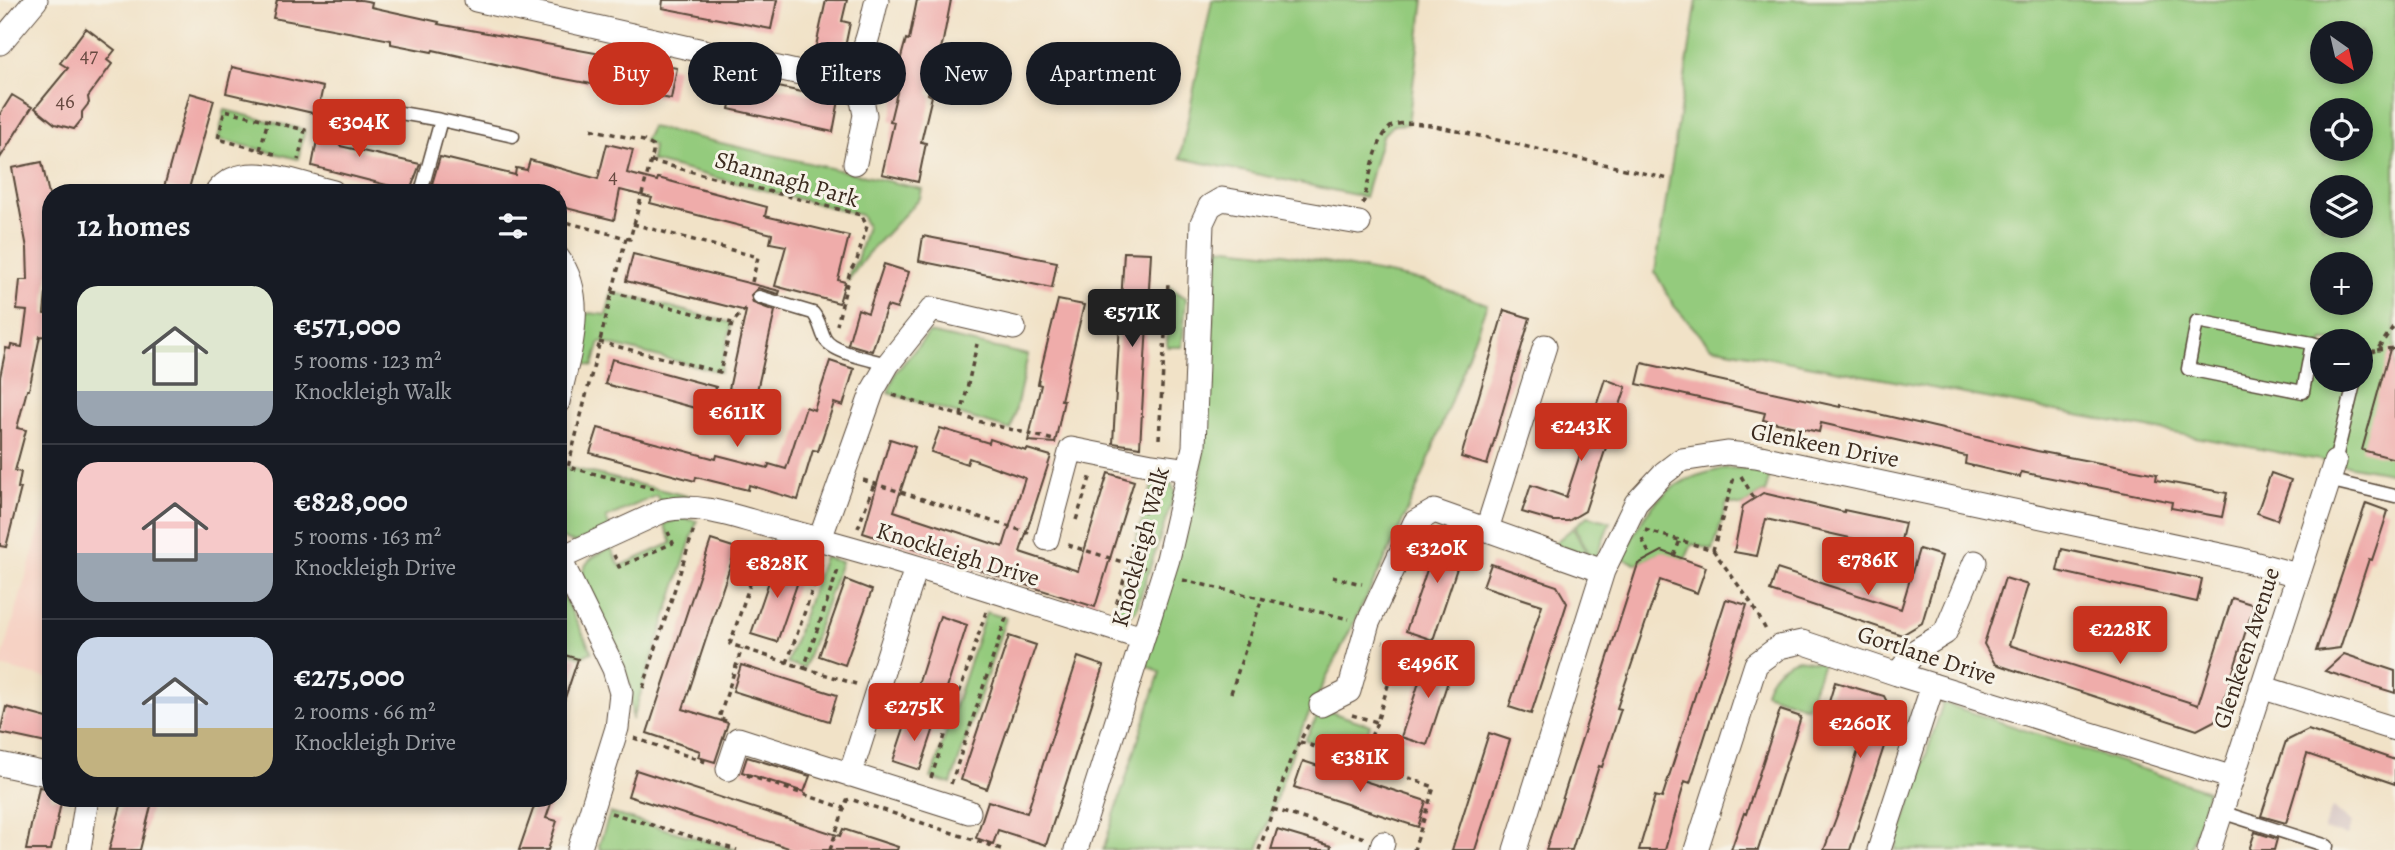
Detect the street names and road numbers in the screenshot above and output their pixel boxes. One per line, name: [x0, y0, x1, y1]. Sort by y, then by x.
street label: Shannagh Park: [711, 143, 863, 215]
street label: Glenkeen Drive: [1748, 415, 1902, 475]
street label: Knockleigh Walk: [1103, 463, 1177, 631]
street label: Knockleigh Drive: [872, 514, 1044, 594]
street label: Glenkeen Avenue: [2205, 563, 2287, 733]
street label: Gortlane Drive: [1853, 618, 2001, 692]

